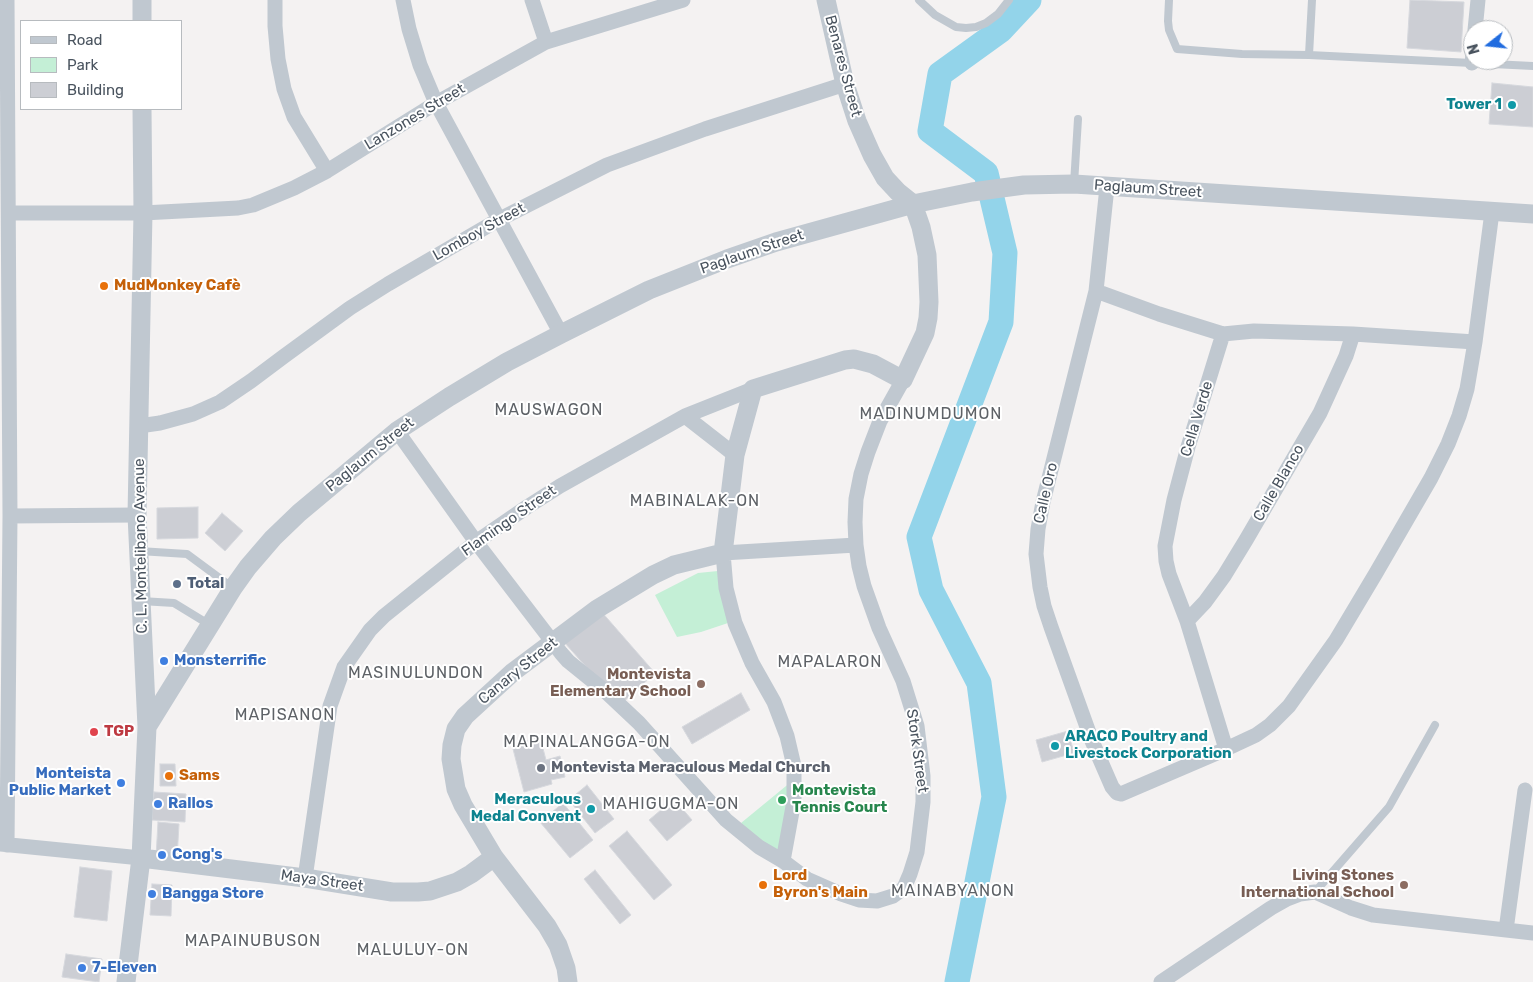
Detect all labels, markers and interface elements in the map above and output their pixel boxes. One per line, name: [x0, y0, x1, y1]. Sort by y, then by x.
street label: Benares Street: [821, 13, 865, 119]
legend: [20, 20, 182, 110]
north arrow: [1463, 20, 1513, 70]
text: Road: [67, 31, 103, 49]
text: N: [1465, 42, 1484, 56]
text: Park: [67, 56, 98, 74]
street label: Lanzones Street: [361, 80, 469, 154]
text: Building: [67, 81, 124, 99]
place label: Tower 1: [1446, 96, 1502, 114]
marker: Tower 1: [1506, 99, 1518, 111]
street label: Paglaum Street: [1093, 176, 1203, 202]
street label: Lomboy Street: [430, 199, 528, 265]
street label: Paglaum Street: [698, 226, 806, 278]
place label: MudMonkey Cafè: [114, 277, 241, 295]
marker: MudMonkey Cafè: [98, 280, 110, 292]
street label: Cella Verde: [1177, 379, 1217, 459]
district label: MAUSWAGON: [493, 400, 605, 420]
district label: MADINUMDUMON: [858, 404, 1004, 424]
street label: Paglaum Street: [322, 414, 418, 496]
street label: Calle Blanco: [1250, 441, 1308, 525]
street label: C. L. Montelibano Avenue: [130, 458, 152, 634]
street label: Calle Oro: [1030, 461, 1062, 525]
street label: Flamingo Street: [458, 482, 560, 560]
district label: MABINALAK-ON: [628, 491, 762, 511]
place label: Total: [187, 575, 224, 593]
marker: Total: [171, 578, 183, 590]
street label: Canary Street: [475, 634, 561, 708]
place label: Monsterrific: [174, 652, 266, 670]
district label: MAPALARON: [776, 652, 884, 672]
marker: Monsterrific: [158, 655, 170, 667]
district label: MASINULUNDON: [347, 663, 485, 683]
place label: Montevista Elementary School: [550, 666, 691, 701]
marker: Montevista Elementary School: [695, 678, 707, 690]
district label: MAPISANON: [234, 705, 336, 725]
street label: Stork Street: [902, 708, 932, 794]
place label: TGP: [104, 723, 134, 741]
marker: TGP: [88, 726, 100, 738]
place label: ARACO Poultry and Livestock Corporation: [1065, 728, 1232, 763]
district label: MAPINALANGGA-ON: [501, 732, 673, 752]
marker: ARACO Poultry and Livestock Corporation: [1049, 740, 1061, 752]
place label: Montevista Meraculous Medal Church: [551, 759, 831, 777]
marker: Montevista Meraculous Medal Church: [535, 762, 547, 774]
place label: Monteista Public Market: [9, 765, 111, 800]
place label: Sams: [179, 767, 220, 785]
marker: Sams: [163, 770, 175, 782]
marker: Monteista Public Market: [115, 777, 127, 789]
place label: Montevista Tennis Court: [792, 782, 887, 817]
place label: Meraculous Medal Convent: [471, 791, 581, 826]
district label: MAHIGUGMA-ON: [601, 794, 741, 814]
marker: Montevista Tennis Court: [776, 794, 788, 806]
place label: Rallos: [168, 795, 213, 813]
marker: Rallos: [152, 798, 164, 810]
marker: Meraculous Medal Convent: [585, 803, 597, 815]
place label: Cong's: [172, 846, 222, 864]
marker: Cong's: [156, 849, 168, 861]
street label: Maya Street: [279, 866, 365, 896]
place label: Lord Byron's Main: [773, 867, 868, 902]
place label: Living Stones International School: [1241, 867, 1394, 902]
marker: Lord Byron's Main: [757, 879, 769, 891]
marker: Living Stones International School: [1398, 879, 1410, 891]
district label: MAINABYANON: [890, 881, 1016, 901]
place label: Bangga Store: [162, 885, 264, 903]
marker: Bangga Store: [146, 888, 158, 900]
district label: MAPAINUBUSON: [183, 931, 323, 951]
district label: MALULUY-ON: [356, 940, 470, 960]
place label: 7-Eleven: [92, 959, 157, 977]
marker: 7-Eleven: [76, 962, 88, 974]

